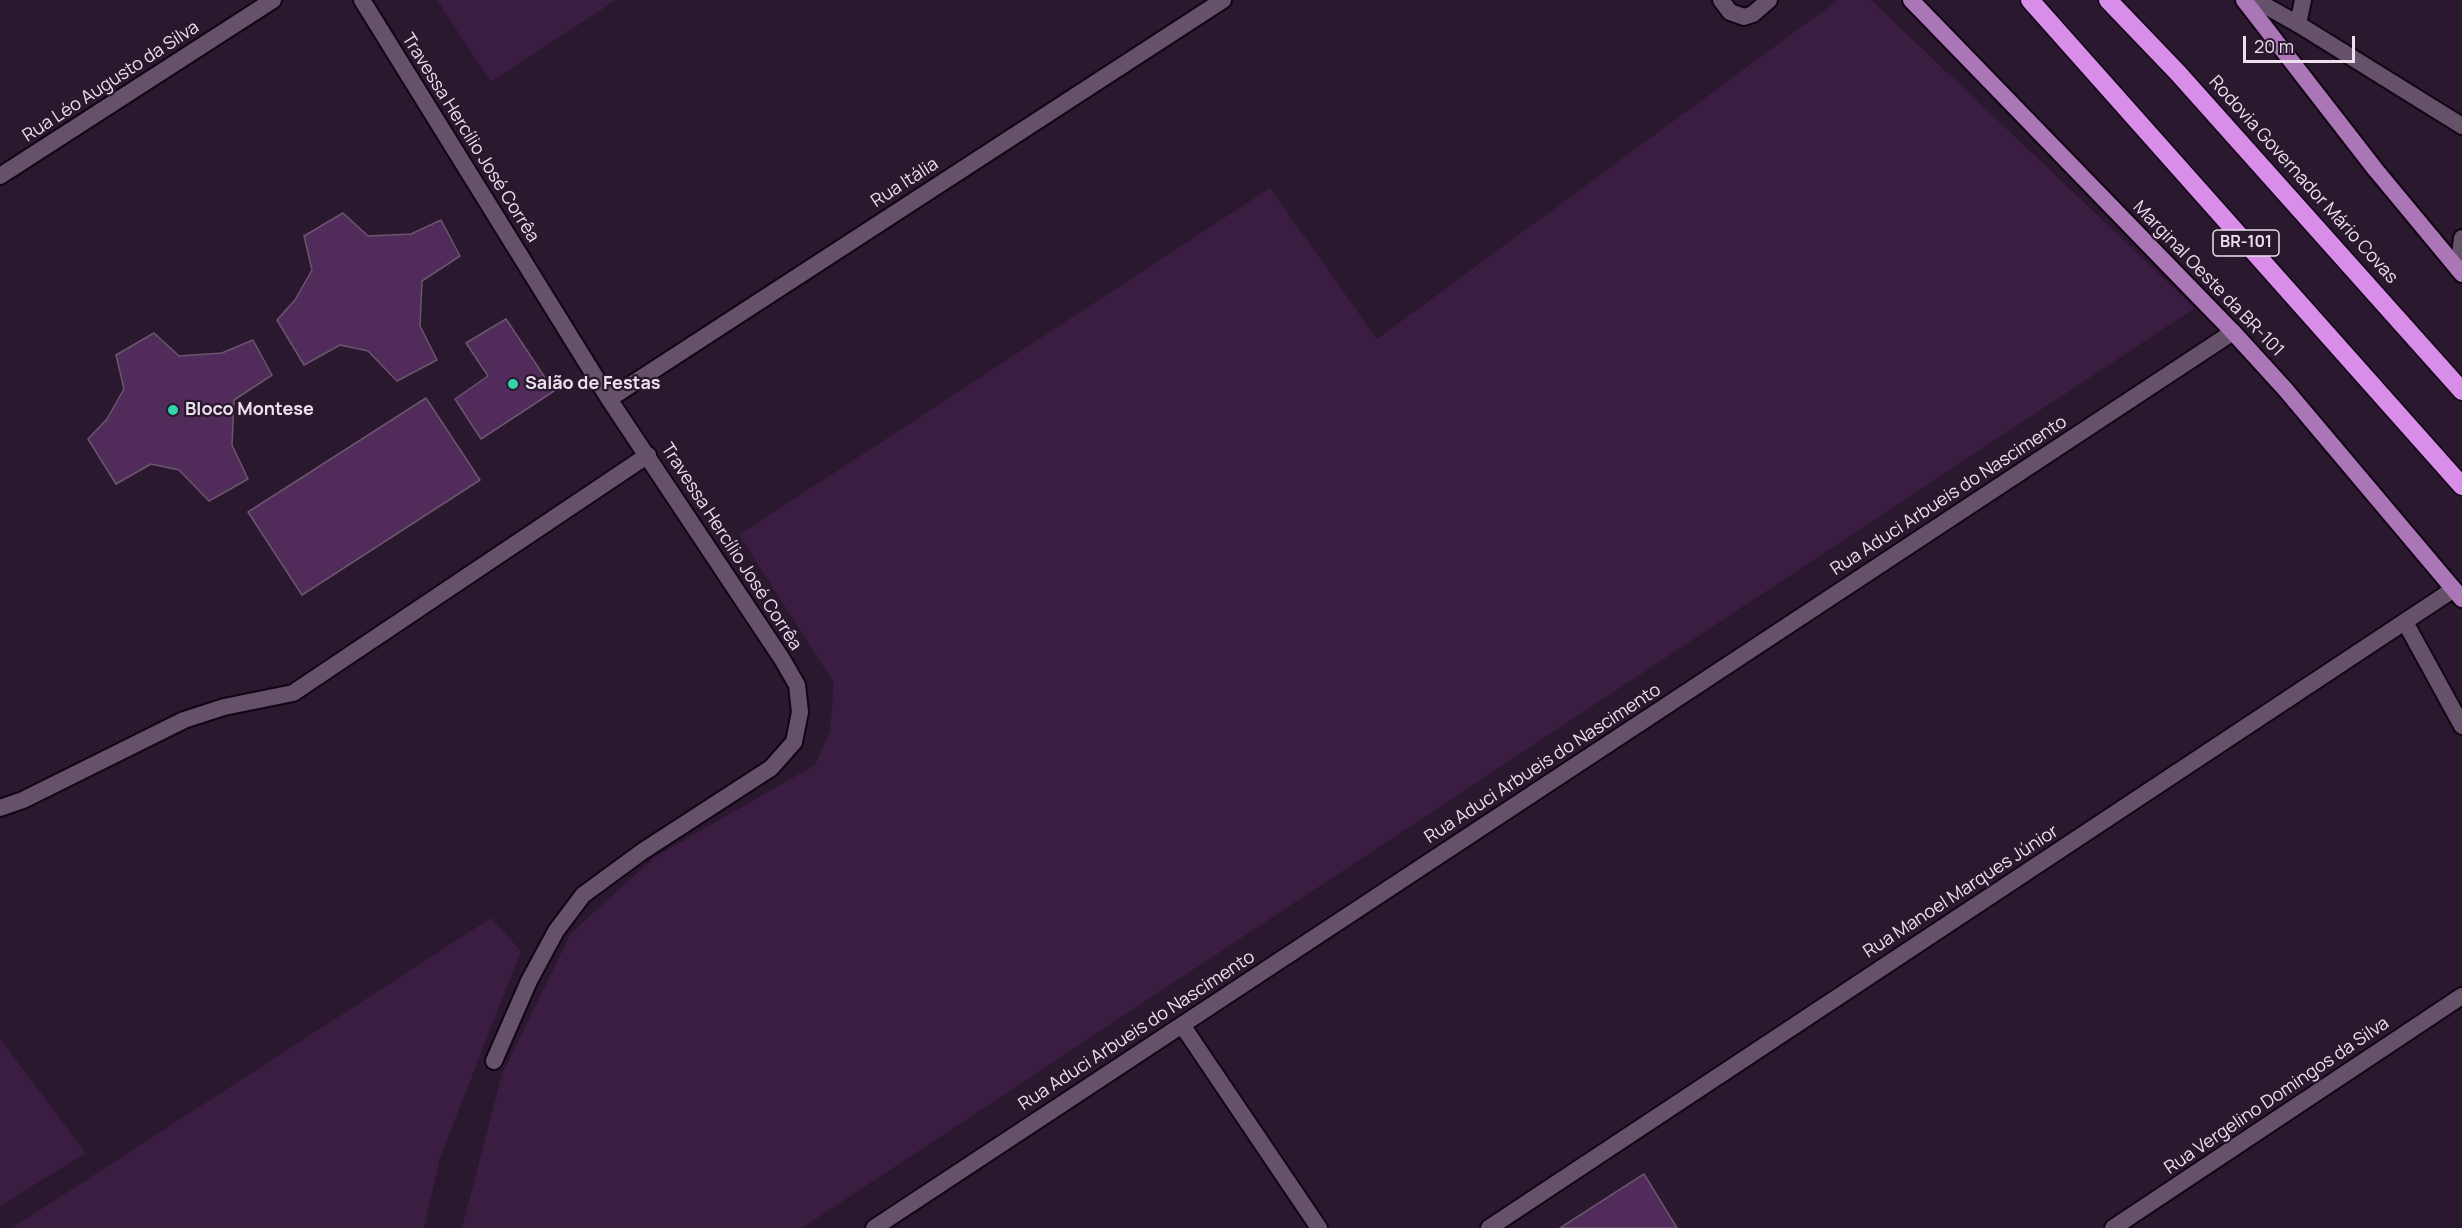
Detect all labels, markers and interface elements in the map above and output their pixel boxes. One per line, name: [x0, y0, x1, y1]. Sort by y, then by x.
street label: Rua Léo Augusto da Silva: [19, 17, 203, 147]
scale bar: [2246, 24, 2358, 62]
street label: Travessa Hercílio José Corrêa: [397, 29, 543, 247]
text: 20 m: [2254, 34, 2294, 58]
street label: Rodovia Governador Mário Covas: [2204, 72, 2402, 288]
street label: Rua Itália: [867, 153, 943, 213]
street label: Marginal Oeste da BR-101: [2128, 197, 2288, 361]
road number: BR-101: [2213, 230, 2279, 256]
place label: Salão de Festas: [525, 373, 661, 395]
marker: Salão de Festas: [506, 377, 520, 391]
place label: Bloco Montese: [185, 399, 314, 421]
marker: Bloco Montese: [166, 403, 180, 417]
street label: Rua Aduci Arbueis do Nascimento: [1827, 411, 2071, 581]
street label: Travessa Hercílio José Corrêa: [656, 439, 806, 655]
street label: Rua Aduci Arbueis do Nascimento: [1421, 679, 1665, 849]
street label: Rua Manoel Marques Júnior: [1860, 821, 2062, 963]
street label: Rua Aduci Arbueis do Nascimento: [1015, 946, 1259, 1116]
street label: Rua Vergelino Domingos da Silva: [2161, 1013, 2393, 1179]

